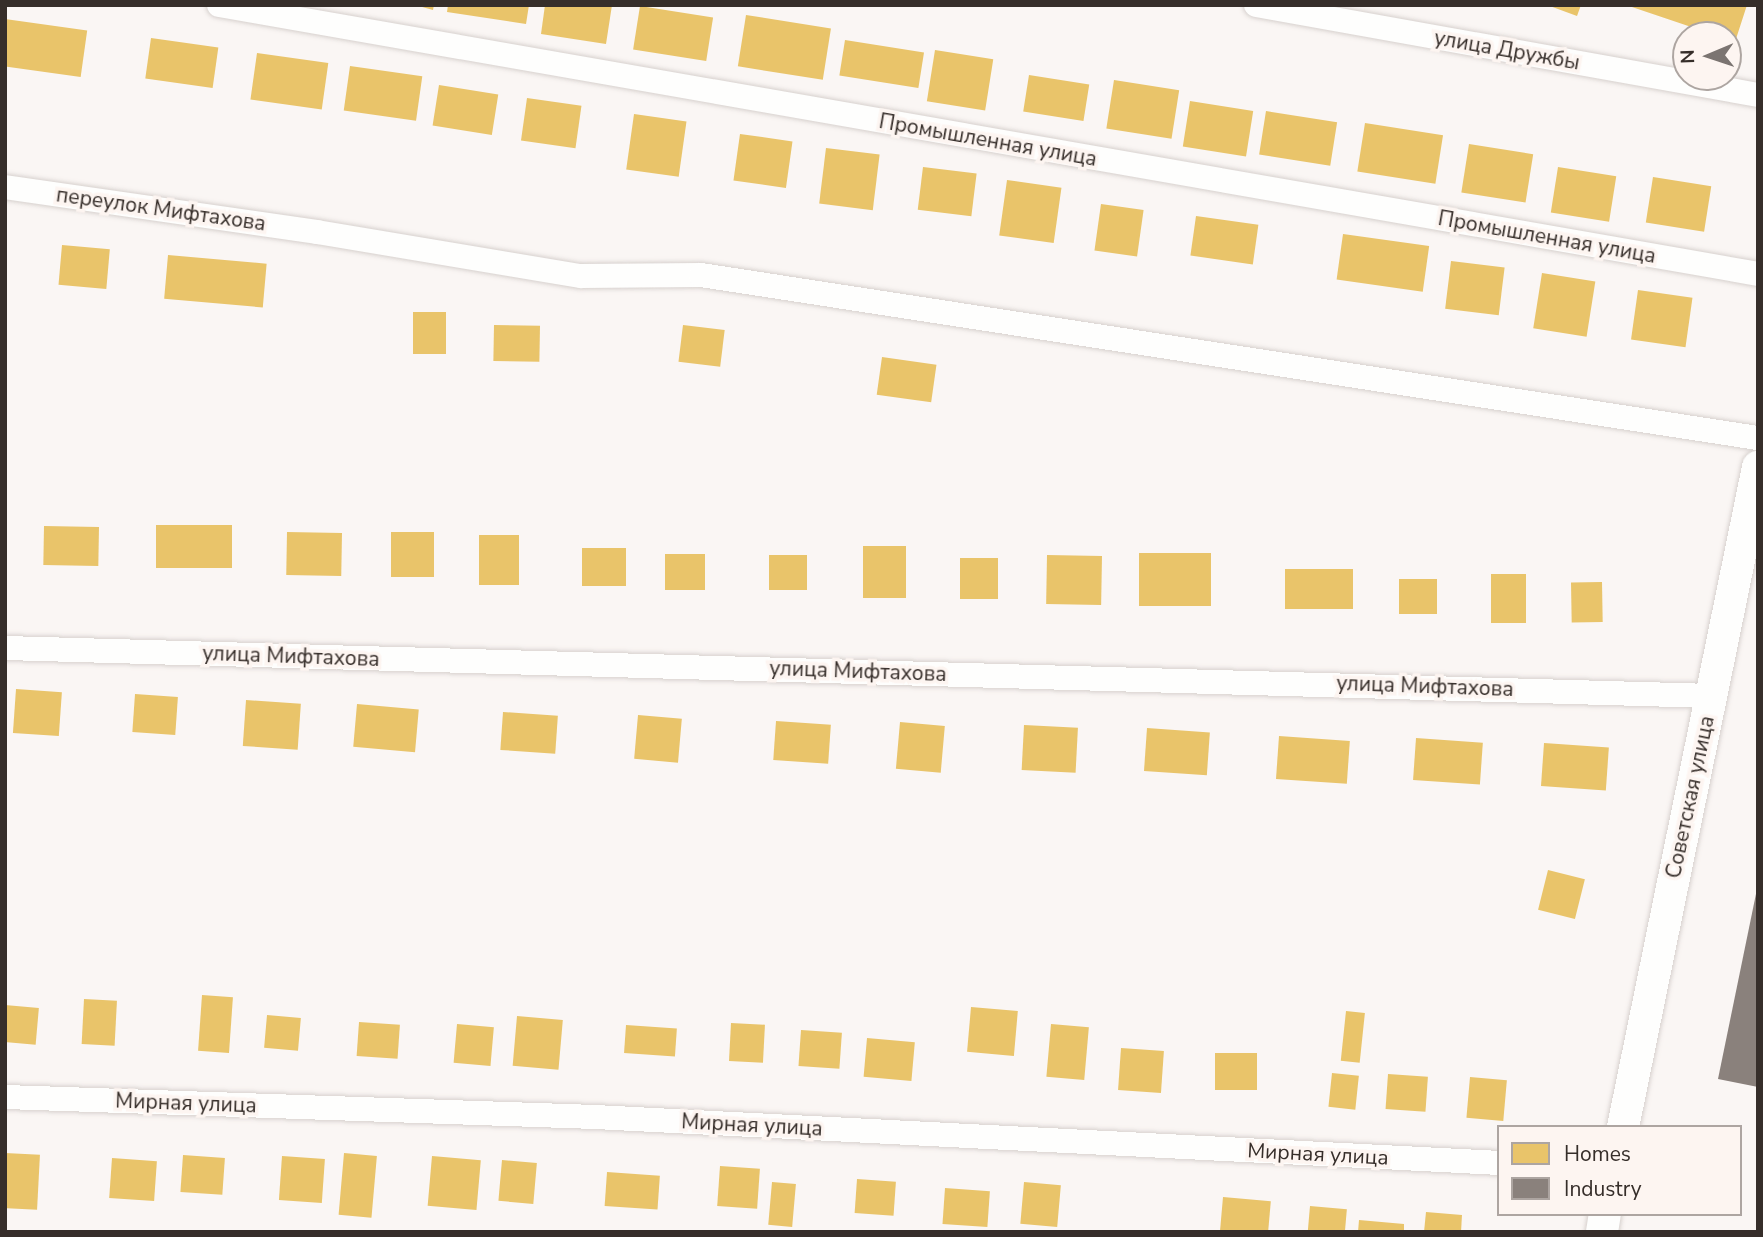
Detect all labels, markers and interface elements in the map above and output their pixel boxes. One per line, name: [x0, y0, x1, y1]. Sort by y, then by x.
north arrow: [1672, 21, 1742, 91]
street label: улица Дружбы: [1432, 25, 1582, 75]
text: N: [1675, 49, 1701, 64]
street label: Промышленная улица: [877, 108, 1099, 172]
street label: переулок Мифтахова: [55, 182, 267, 236]
street label: Промышленная улица: [1436, 205, 1658, 269]
street label: улица Мифтахова: [202, 640, 380, 672]
street label: улица Мифтахова: [769, 655, 947, 687]
street label: улица Мифтахова: [1336, 670, 1514, 702]
street label: Советская улица: [1660, 713, 1720, 881]
street label: Мирная улица: [115, 1088, 257, 1118]
street label: Мирная улица: [681, 1109, 823, 1141]
legend: [1497, 1125, 1742, 1216]
street label: Мирная улица: [1247, 1138, 1389, 1170]
text: Homes: [1564, 1140, 1631, 1168]
text: Industry: [1564, 1175, 1642, 1203]

